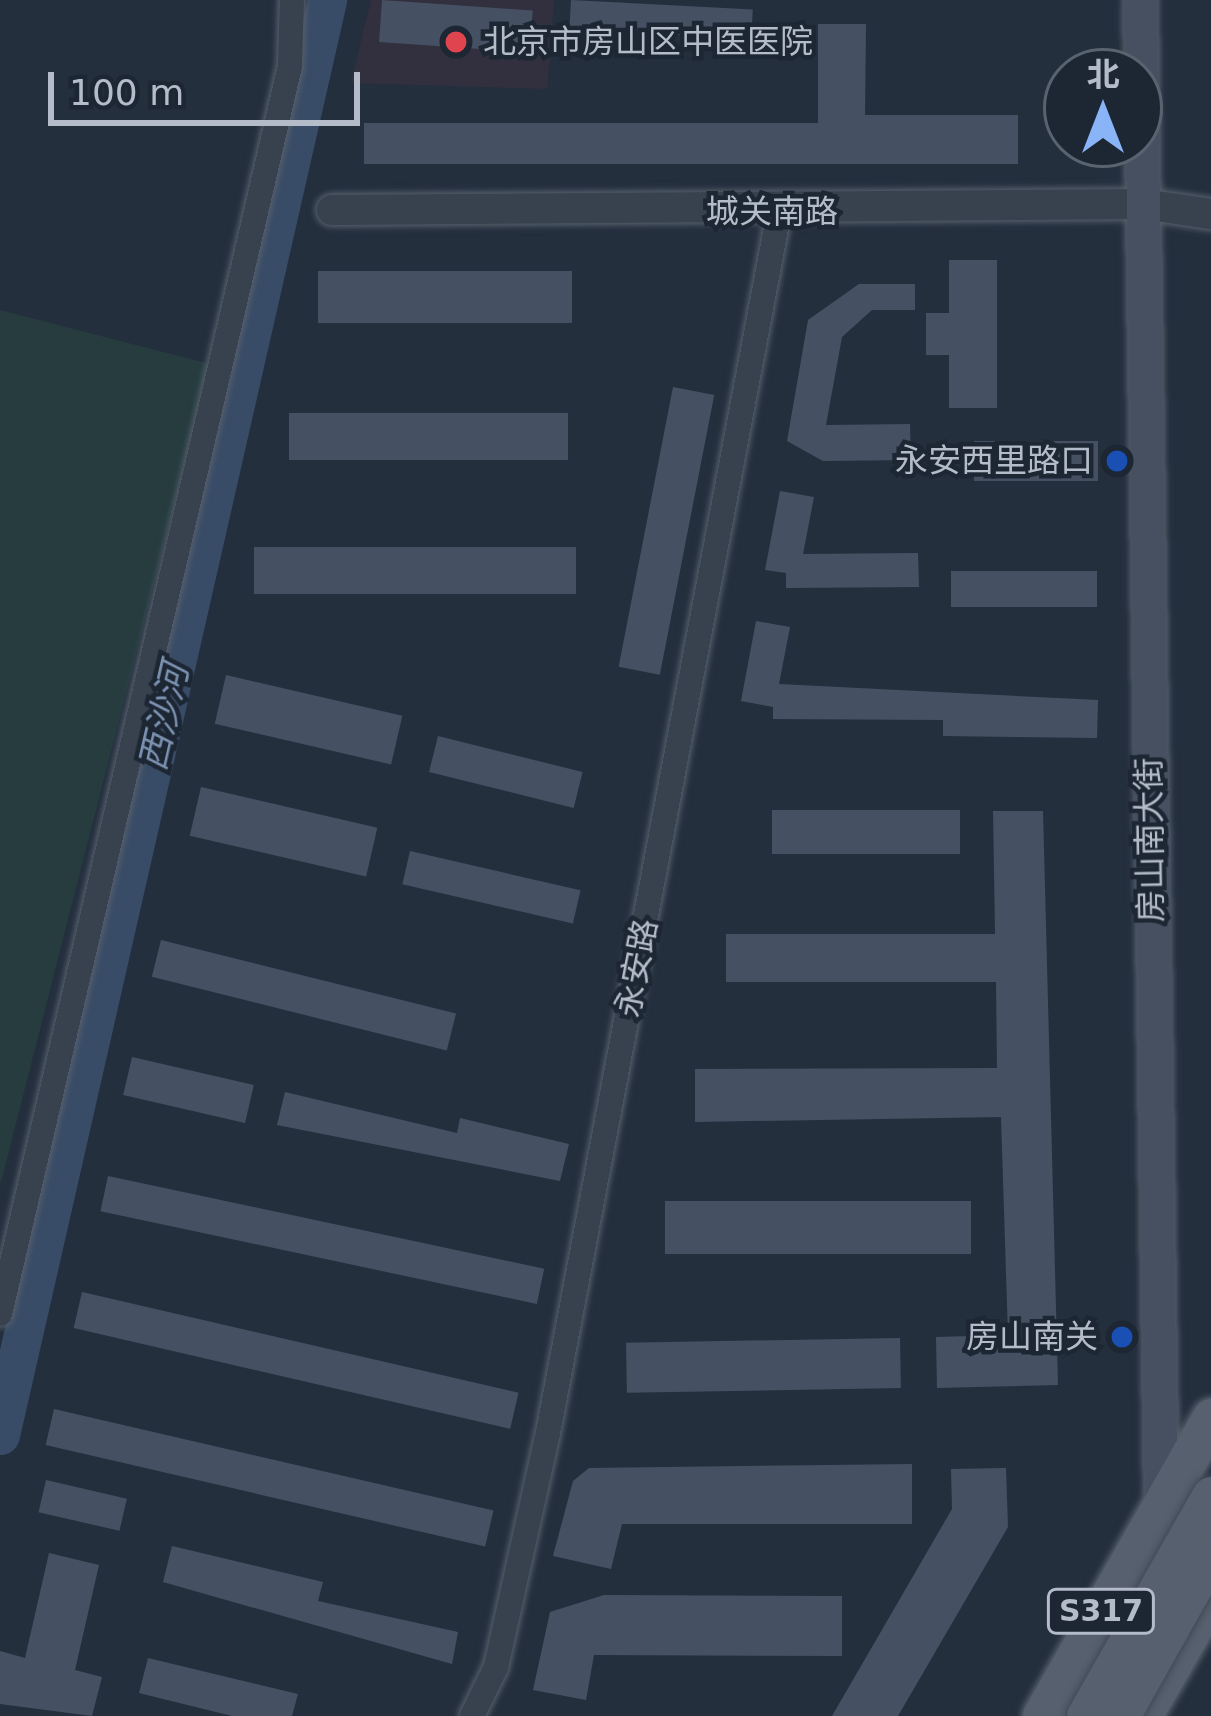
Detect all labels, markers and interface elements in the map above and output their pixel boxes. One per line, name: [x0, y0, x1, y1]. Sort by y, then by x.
place label: 北京市房山区中医医院: [483, 22, 813, 62]
marker: 北京市房山区中医医院: [440, 26, 472, 58]
scale bar: [54, 48, 366, 122]
north arrow: [1043, 48, 1163, 168]
text: 北: [1087, 55, 1120, 94]
text: 100 m: [69, 72, 184, 113]
street label: 城关南路: [706, 192, 838, 232]
place label: 永安西里路口: [895, 441, 1093, 481]
marker: 永安西里路口: [1104, 448, 1130, 474]
water label: 西沙河: [131, 660, 197, 774]
street label: 房山南大街: [1129, 757, 1171, 923]
street label: 永安路: [608, 916, 666, 1020]
place label: 房山南关: [966, 1317, 1098, 1357]
marker: 房山南关: [1109, 1324, 1135, 1350]
road number: S317: [1044, 1587, 1158, 1635]

